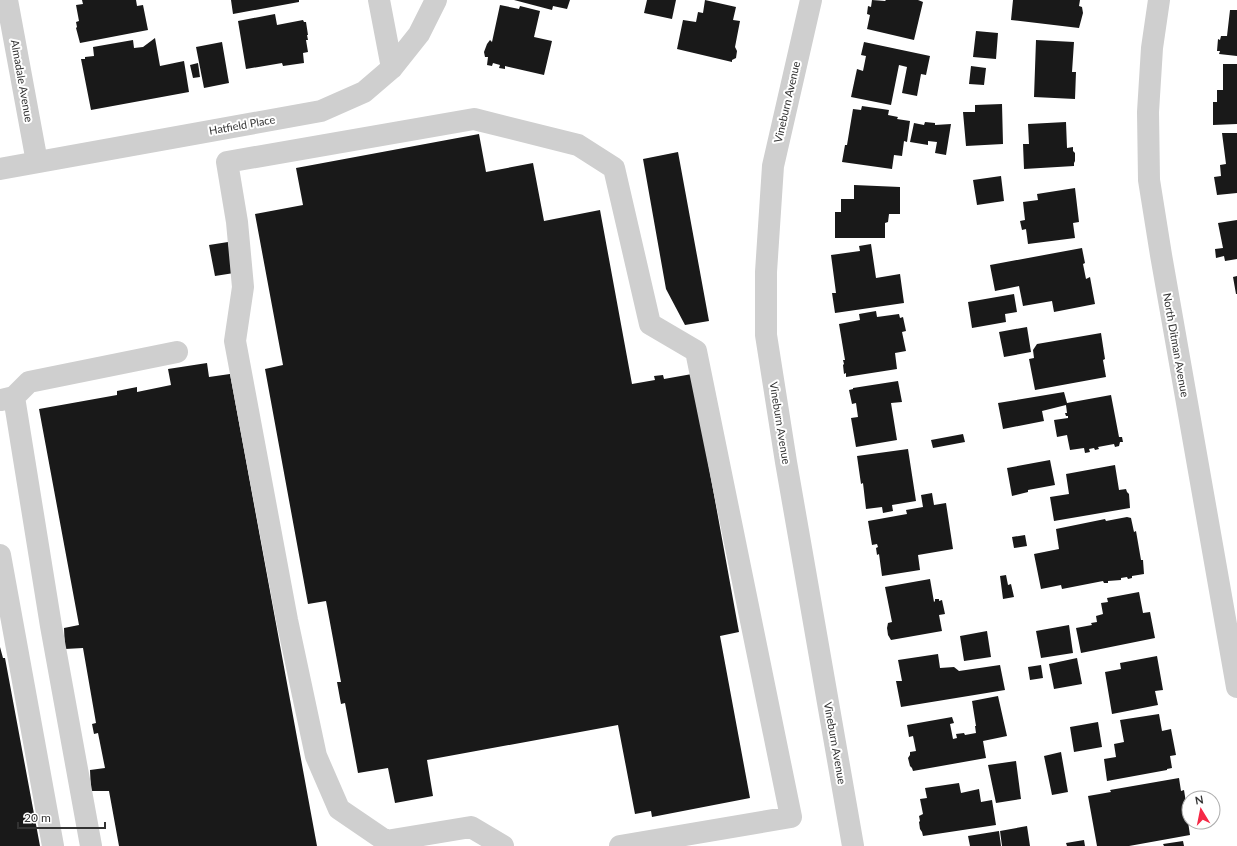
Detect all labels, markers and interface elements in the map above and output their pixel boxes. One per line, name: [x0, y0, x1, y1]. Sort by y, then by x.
street label: Almadale Avenue: [9, 39, 36, 123]
street label: Vineburn Avenue: [771, 60, 802, 144]
street label: Hatfield Place: [208, 112, 276, 137]
street label: North Ditman Avenue: [1161, 292, 1192, 398]
street label: Vineburn Avenue: [768, 381, 793, 465]
street label: Vineburn Avenue: [822, 701, 849, 785]
north arrow: [1181, 790, 1221, 830]
text: N: [1194, 793, 1204, 807]
scale bar: [18, 804, 105, 830]
text: 20 m: [24, 810, 51, 825]

